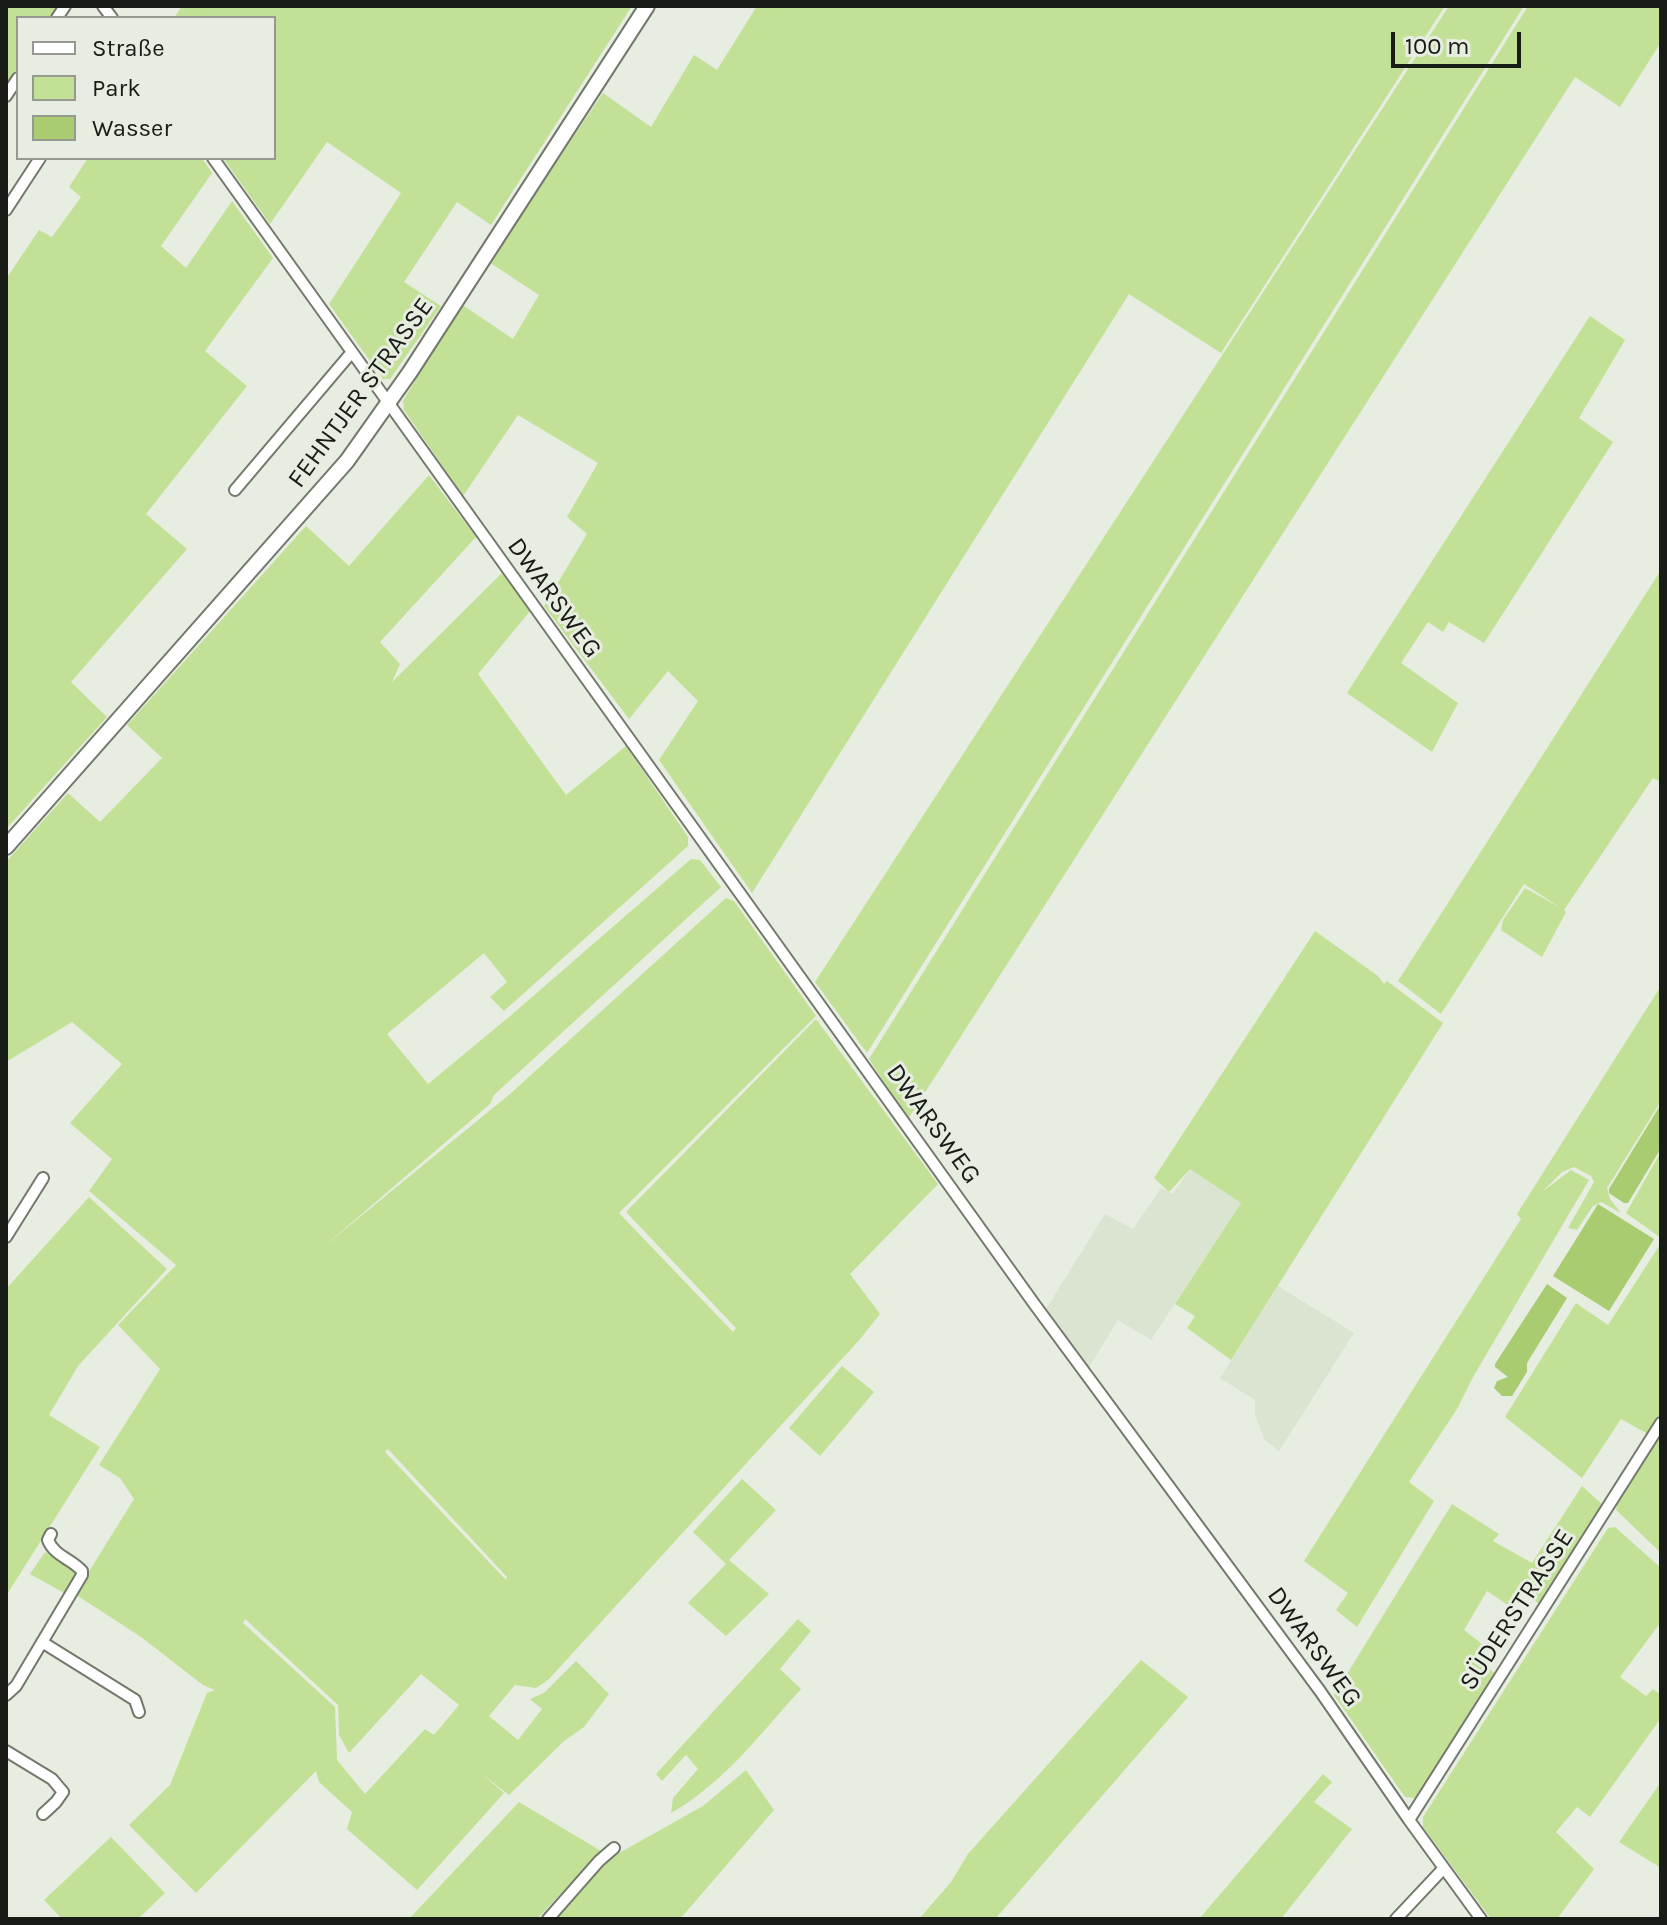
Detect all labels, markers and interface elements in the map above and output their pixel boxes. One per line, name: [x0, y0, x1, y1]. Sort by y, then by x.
legend: [16, 16, 276, 160]
scale bar: [1395, 16, 1525, 66]
text: 100 m: [1405, 32, 1470, 60]
text: Straße: [92, 34, 164, 62]
text: Park: [92, 74, 141, 102]
text: Wasser: [92, 114, 172, 142]
street label: FEHNTJER STRASSE: [282, 292, 440, 494]
street label: DWARSWEG: [500, 532, 608, 664]
street label: DWARSWEG: [879, 1058, 987, 1190]
street label: SÜDERSTRASSE: [1453, 1523, 1581, 1697]
street label: DWARSWEG: [1260, 1581, 1368, 1713]

